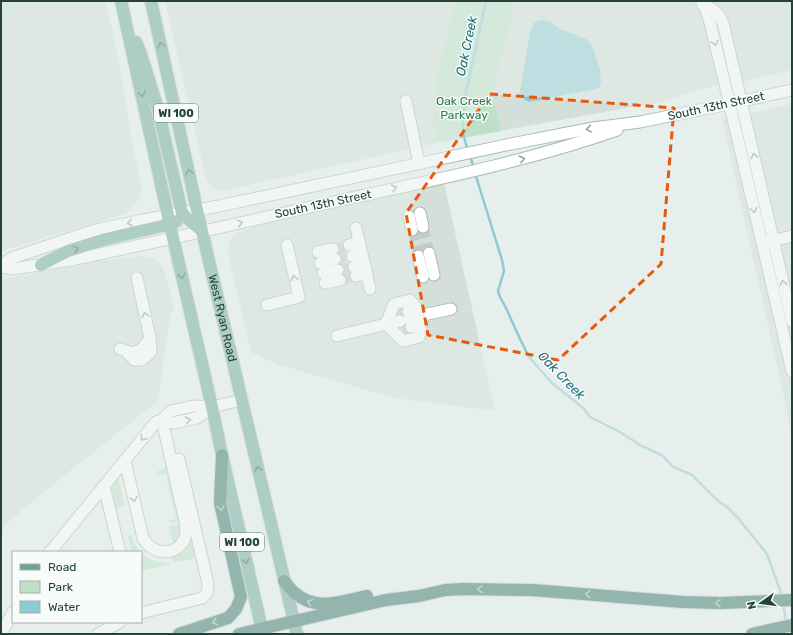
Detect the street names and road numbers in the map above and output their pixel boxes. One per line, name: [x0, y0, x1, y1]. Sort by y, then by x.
street label: South 13th Street: [666, 89, 766, 123]
road number: WI 100: [154, 104, 198, 122]
street label: South 13th Street: [273, 187, 373, 221]
street label: West Ryan Road: [205, 273, 240, 363]
road number: WI 100: [220, 533, 264, 551]

